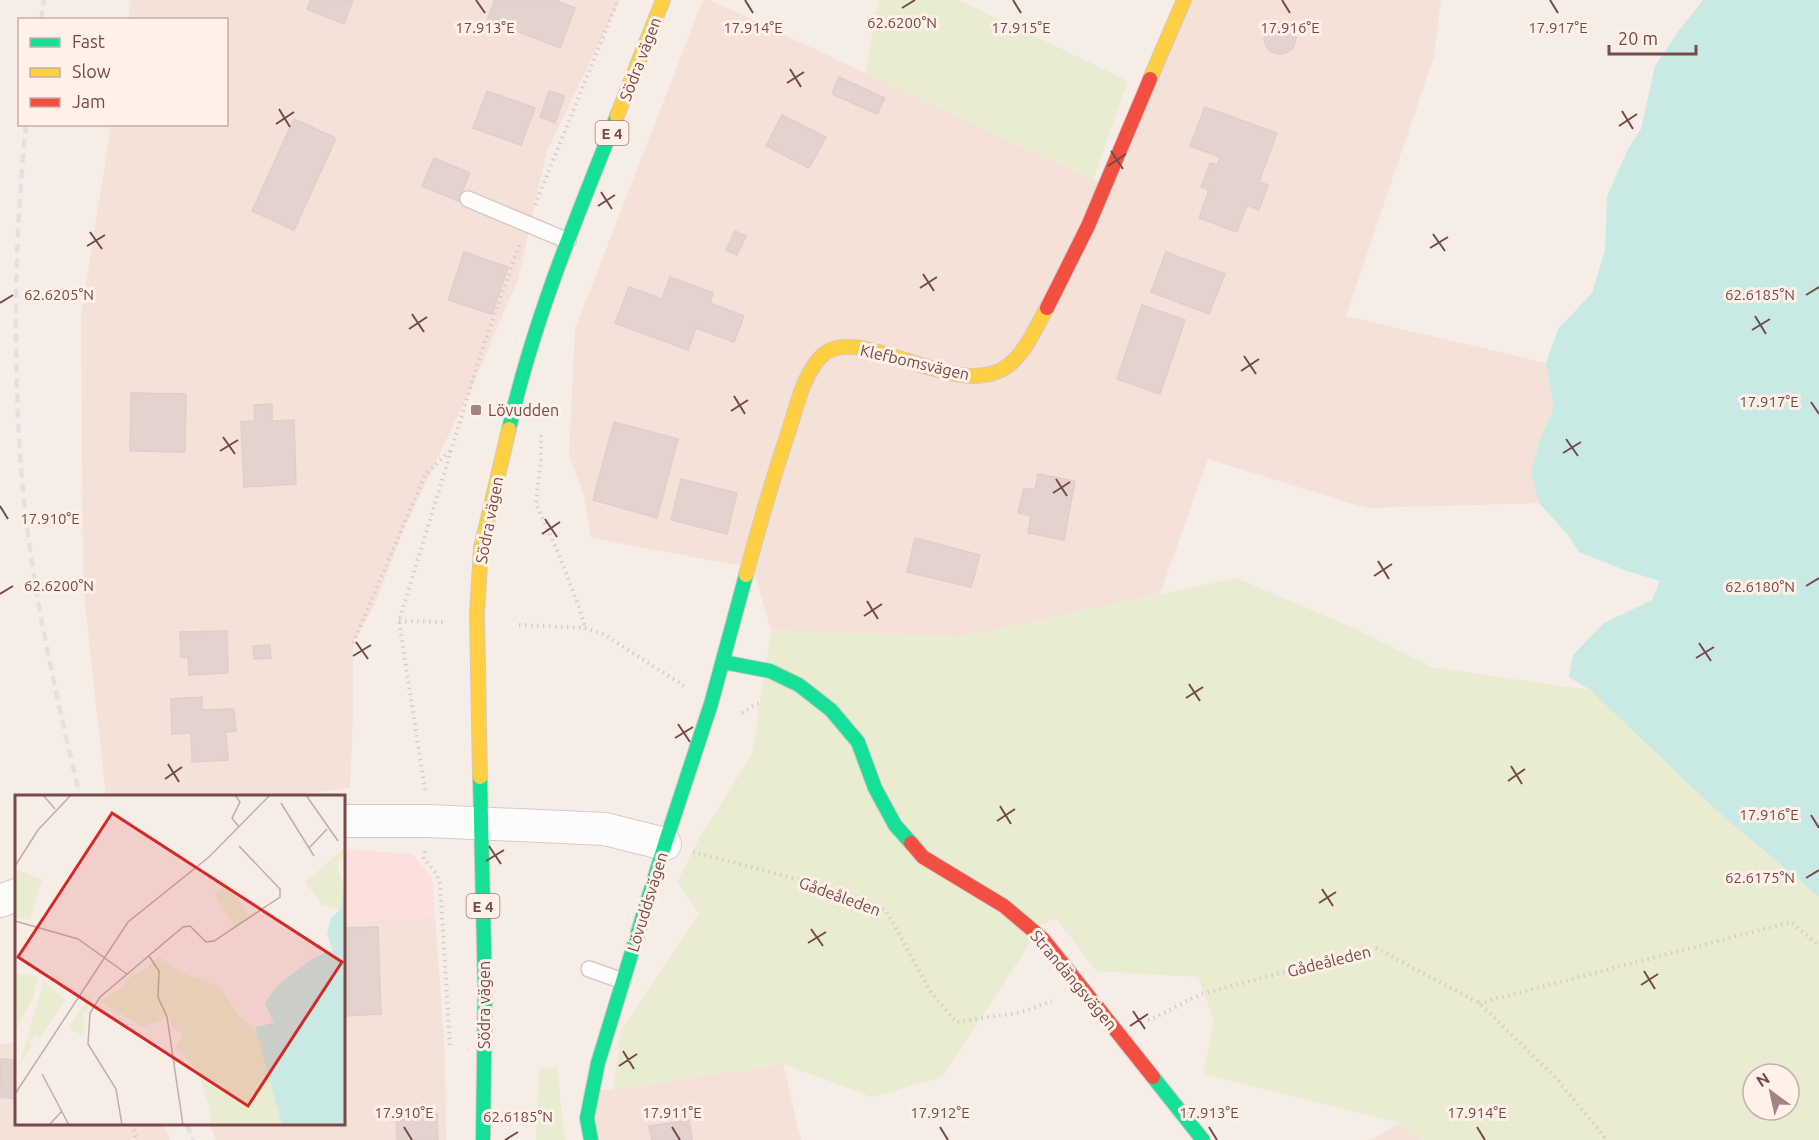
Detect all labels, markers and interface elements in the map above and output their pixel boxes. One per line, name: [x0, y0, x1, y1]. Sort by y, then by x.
text: 62.6200°N: [867, 14, 937, 31]
street label: Södra vägen: [616, 15, 664, 103]
legend: [18, 18, 228, 126]
scale bar: [1609, 18, 1696, 56]
text: 17.913°E: [455, 19, 515, 36]
text: 17.914°E: [723, 19, 783, 36]
text: 17.915°E: [991, 19, 1051, 36]
text: 17.916°E: [1260, 19, 1320, 36]
text: 17.917°E: [1528, 19, 1588, 36]
text: 20 m: [1618, 28, 1658, 48]
text: Fast: [72, 31, 105, 51]
text: Slow: [72, 61, 111, 81]
text: Jam: [72, 91, 106, 111]
road number: E 4: [596, 121, 628, 145]
text: 62.6205°N: [24, 286, 94, 303]
text: 62.6185°N: [1725, 286, 1795, 303]
street label: Klefbomsvägen: [859, 341, 971, 383]
text: 17.917°E: [1739, 393, 1799, 410]
place label: Lövudden: [488, 401, 559, 419]
marker: Lövudden: [469, 403, 483, 417]
street label: Södra vägen: [472, 475, 506, 565]
text: 17.910°E: [20, 510, 80, 527]
text: 62.6200°N: [24, 577, 94, 594]
text: 62.6180°N: [1725, 578, 1795, 595]
inset map: [15, 795, 345, 1125]
text: 17.916°E: [1739, 806, 1799, 823]
street label: Lövuddsvägen: [623, 850, 671, 954]
text: 62.6175°N: [1725, 869, 1795, 886]
street label: Gådeåleden: [797, 873, 883, 919]
road number: E 4: [466, 894, 500, 918]
street label: Strandängsvägen: [1027, 927, 1121, 1033]
street label: Gådeåleden: [1285, 942, 1373, 980]
street label: Södra vägen: [475, 961, 493, 1049]
north arrow: [1741, 1062, 1801, 1122]
text: N: [1753, 1069, 1773, 1090]
text: 17.910°E: [374, 1104, 434, 1121]
text: 17.911°E: [642, 1104, 702, 1121]
text: 17.912°E: [910, 1104, 970, 1121]
text: 17.913°E: [1179, 1104, 1239, 1121]
text: 17.914°E: [1447, 1104, 1507, 1121]
text: 62.6185°N: [483, 1108, 553, 1125]

